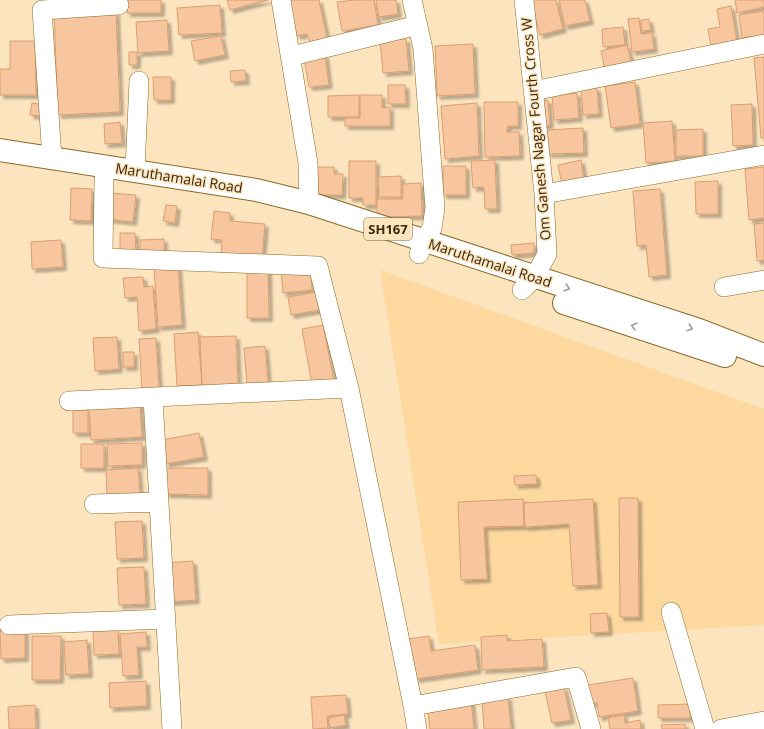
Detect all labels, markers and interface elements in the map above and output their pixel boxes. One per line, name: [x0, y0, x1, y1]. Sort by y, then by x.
street label: Om Ganesh Nagar Fourth Cross W: [516, 17, 555, 241]
street label: Maruthamalai Road: [114, 158, 244, 197]
road number: SH167: [364, 218, 412, 240]
street label: Maruthamalai Road: [426, 234, 554, 291]
one-way arrow: [563, 283, 570, 292]
one-way arrow: [631, 322, 638, 331]
one-way arrow: [687, 323, 694, 332]

